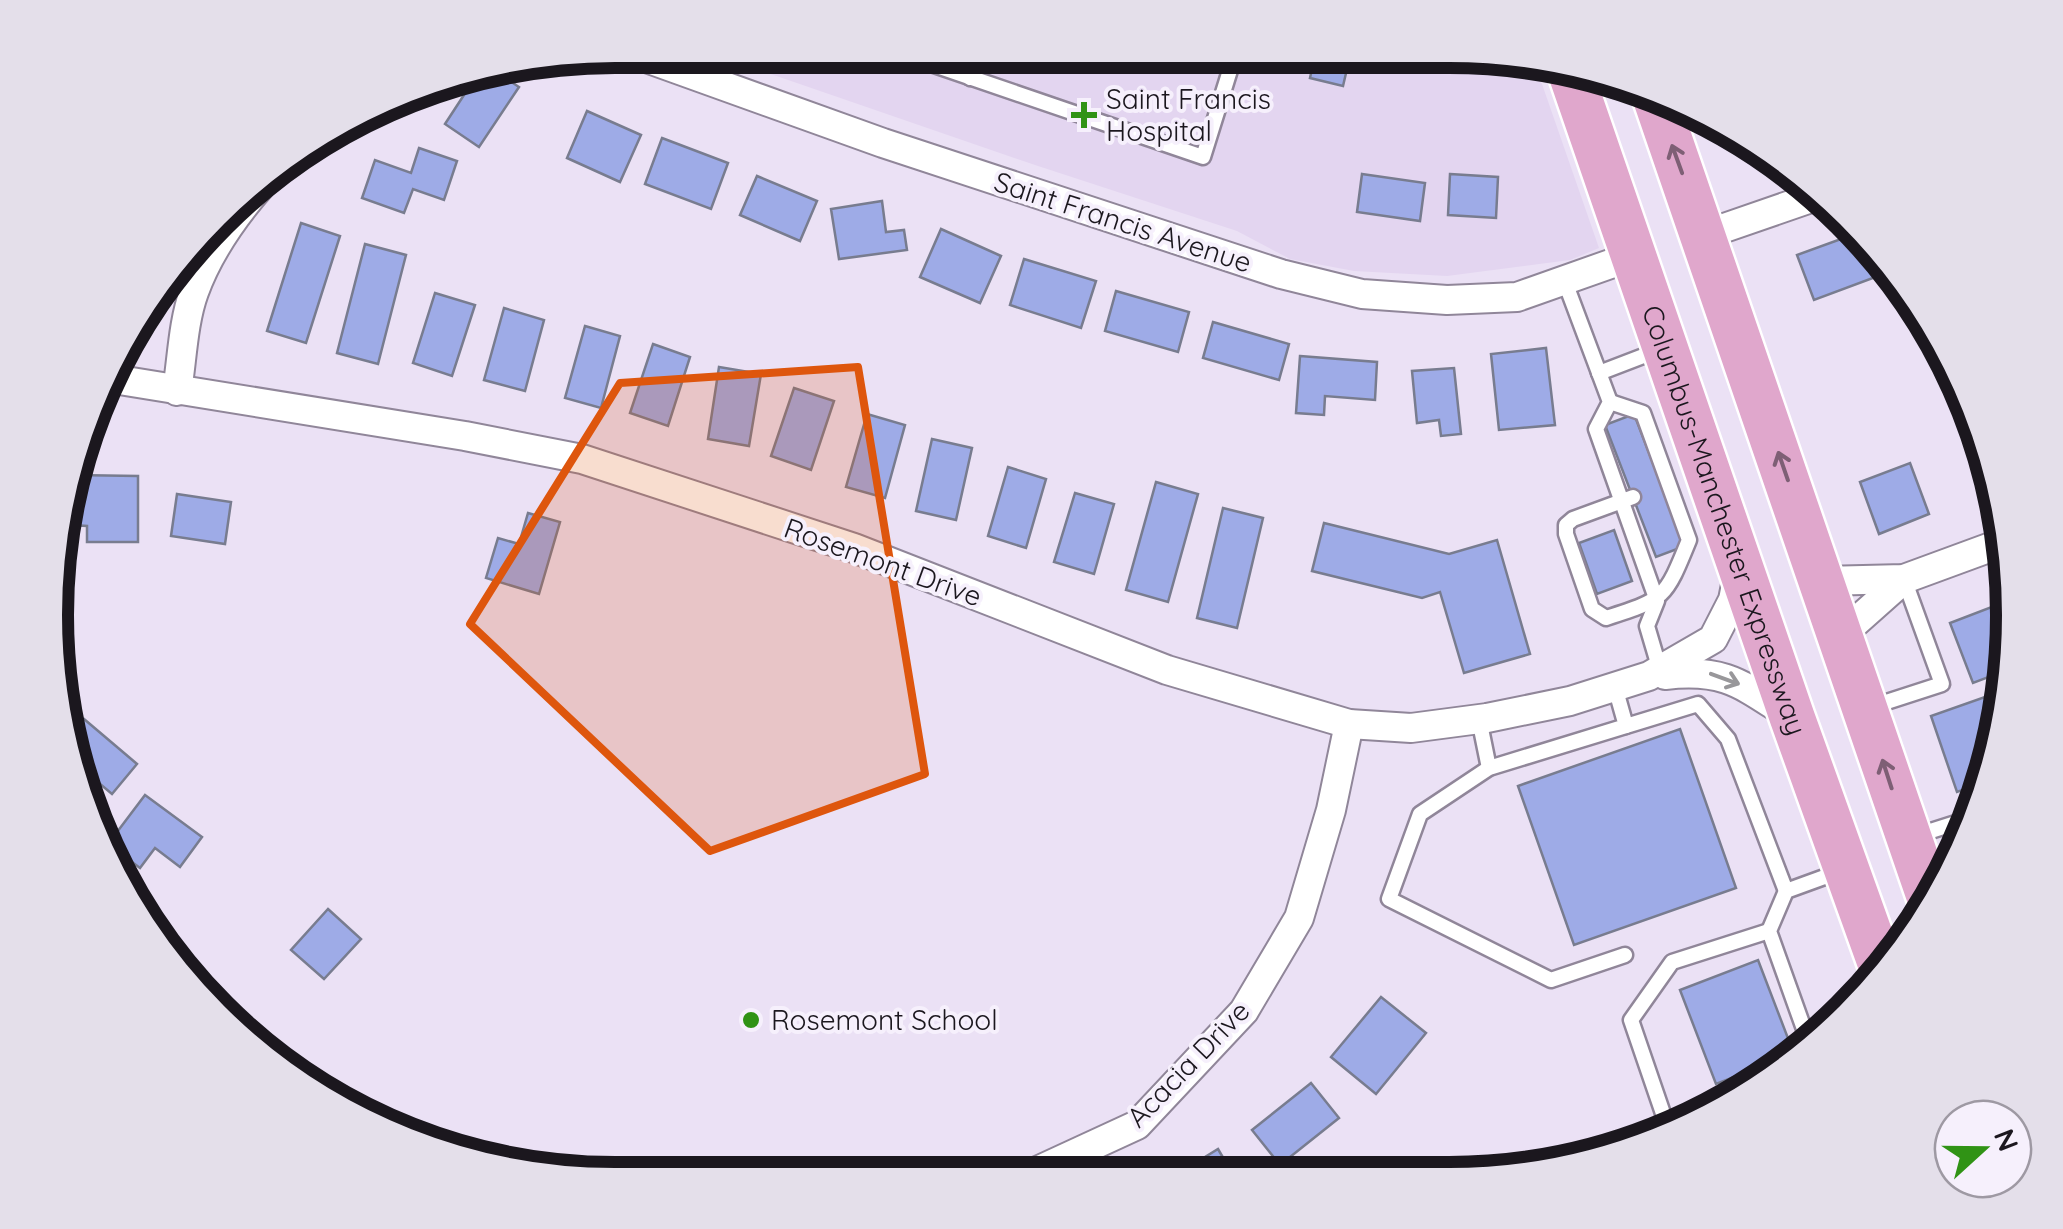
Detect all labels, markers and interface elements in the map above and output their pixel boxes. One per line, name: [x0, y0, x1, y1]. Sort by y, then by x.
place label: Saint Francis Hospital: [1106, 81, 1271, 148]
marker: Saint Francis Hospital: [1071, 102, 1097, 128]
one-way arrow: [1667, 144, 1685, 175]
street label: Saint Francis Avenue: [990, 163, 1256, 280]
street label: Columbus-Manchester Expressway: [1635, 300, 1815, 739]
one-way arrow: [1772, 451, 1790, 482]
street label: Rosemont Drive: [780, 510, 987, 613]
one-way arrow: [1709, 671, 1740, 689]
one-way arrow: [1877, 758, 1895, 790]
street label: Acacia Drive: [1119, 993, 1257, 1134]
place label: Rosemont School: [771, 1002, 998, 1037]
marker: Rosemont School: [740, 1009, 762, 1031]
north arrow: [1933, 1099, 2033, 1199]
text: N: [1987, 1124, 2027, 1156]

